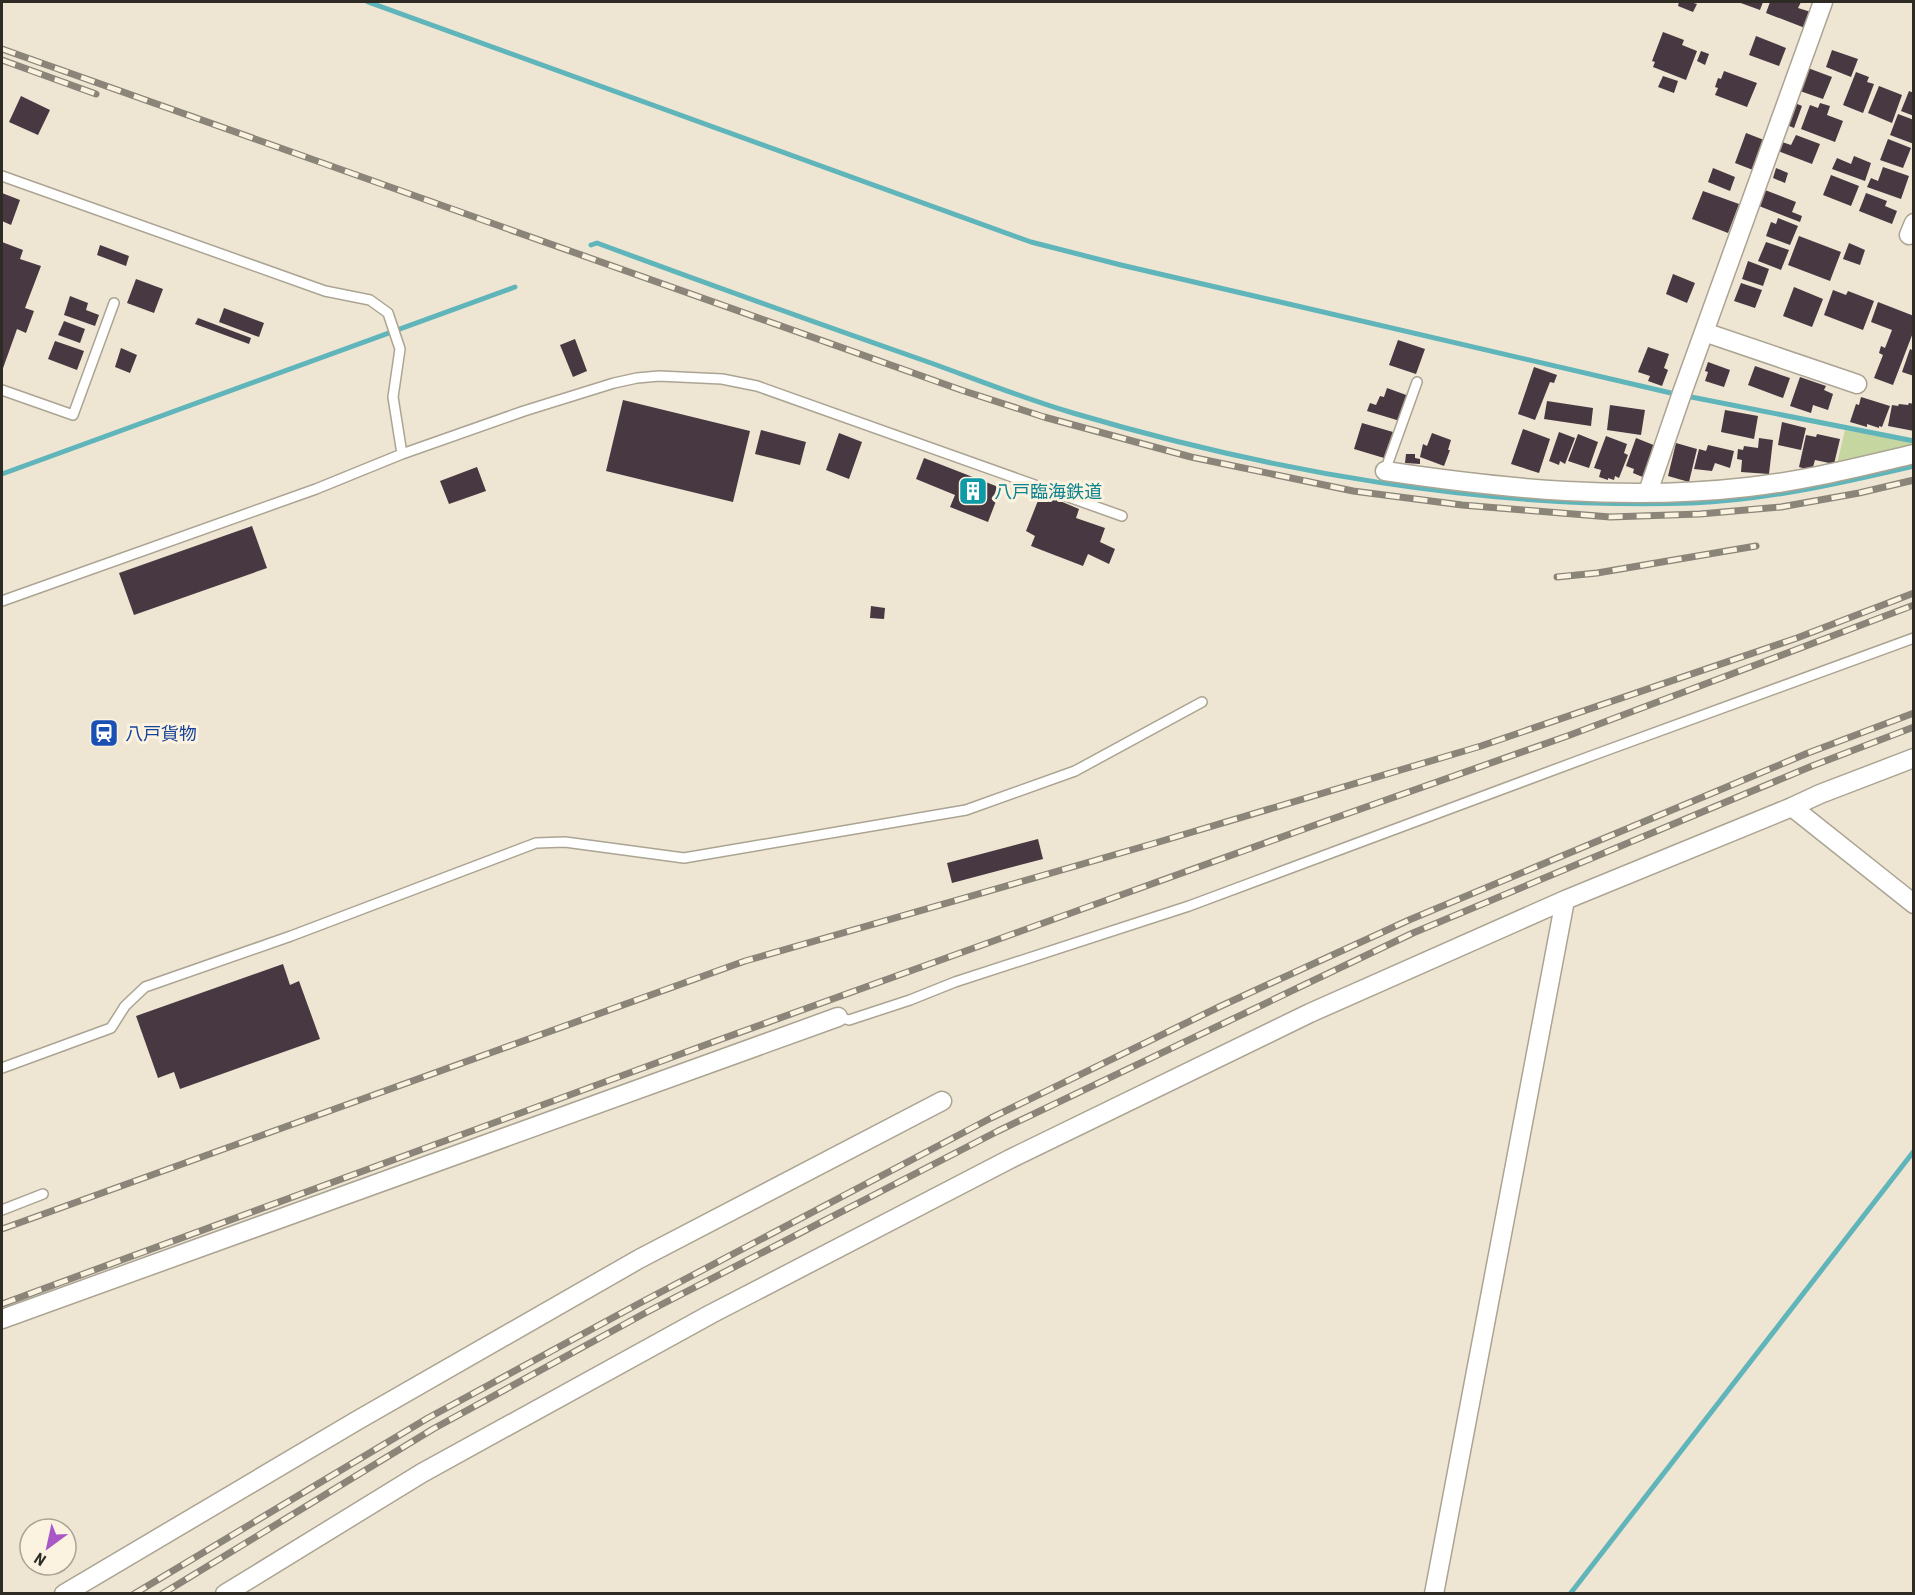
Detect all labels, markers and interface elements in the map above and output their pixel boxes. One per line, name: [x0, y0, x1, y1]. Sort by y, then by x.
building icon: 八戸臨海鉄道: [957, 475, 989, 507]
place label: 八戸臨海鉄道: [994, 481, 1102, 502]
station icon: 八戸貨物: [88, 717, 120, 749]
place label: 八戸貨物: [125, 723, 197, 744]
north arrow: [18, 1517, 78, 1577]
text: N: [31, 1549, 49, 1570]

